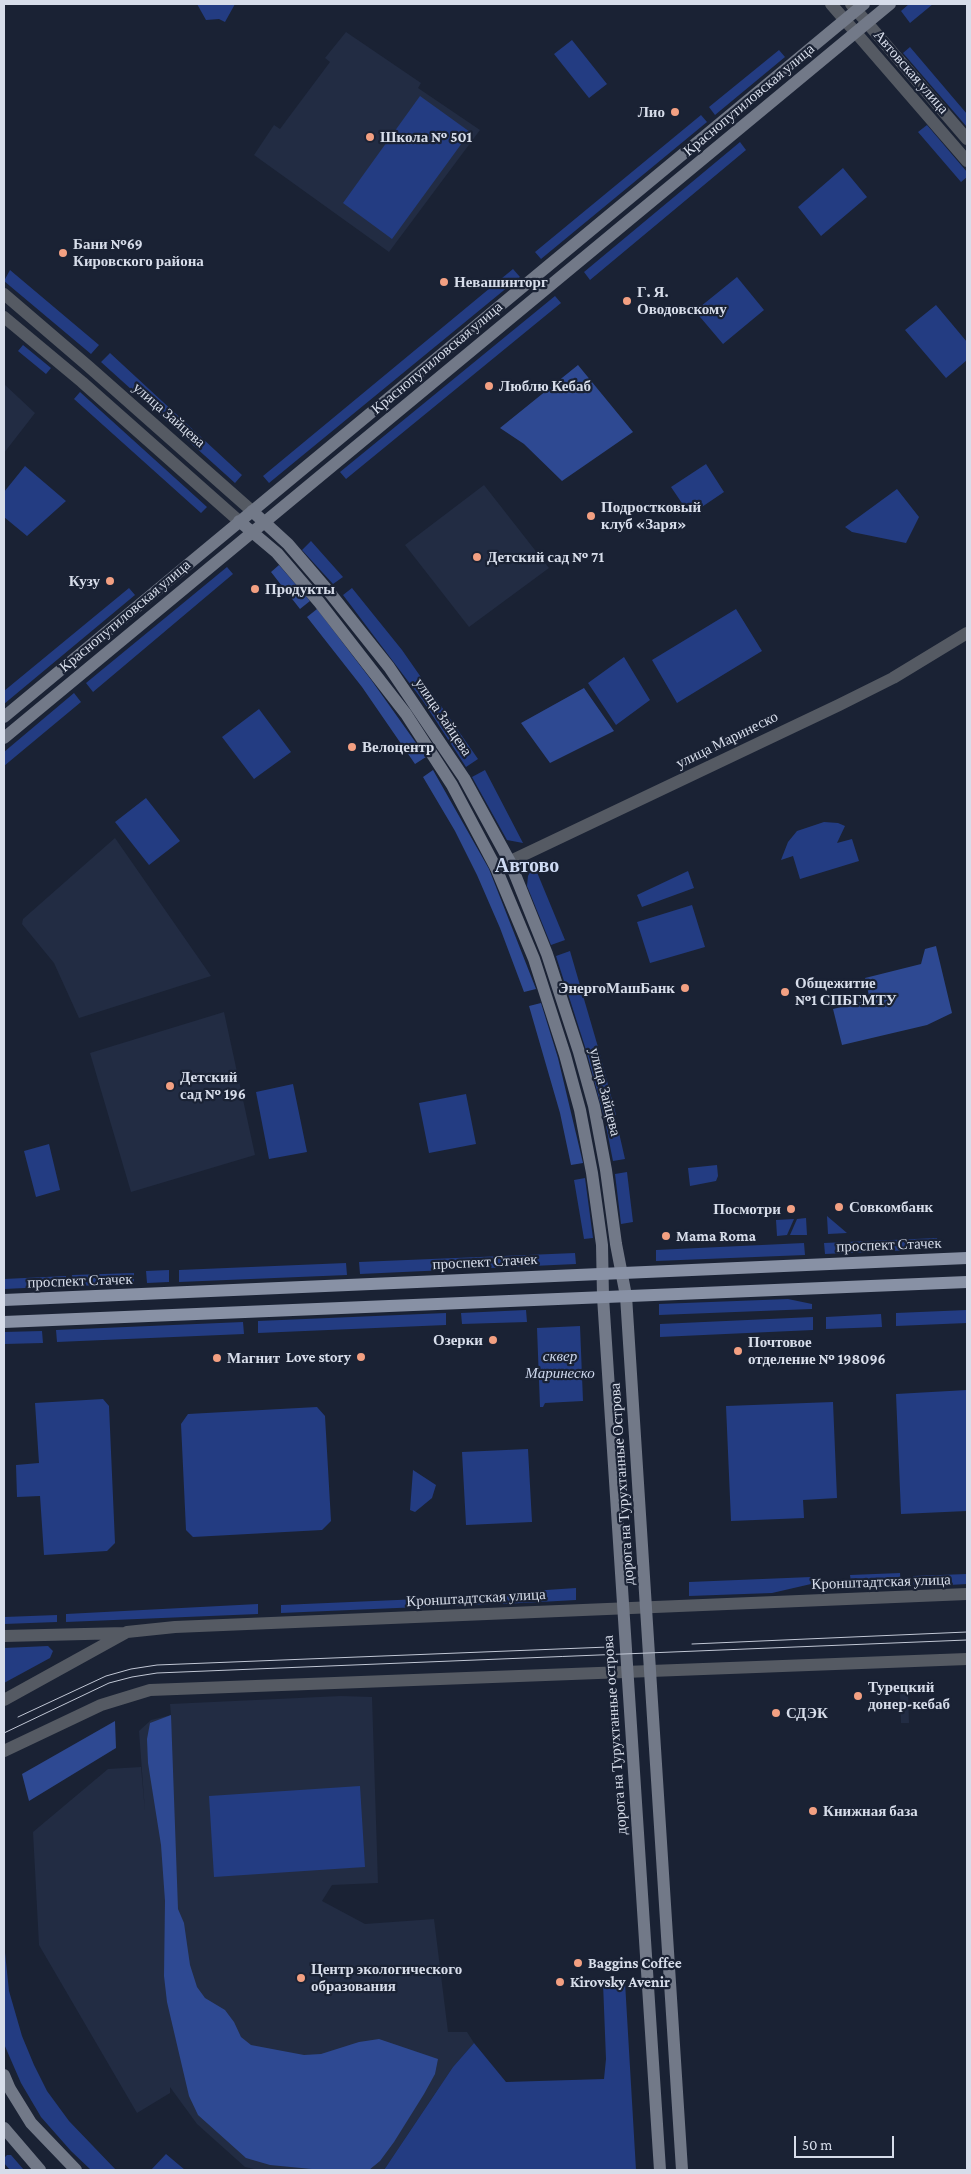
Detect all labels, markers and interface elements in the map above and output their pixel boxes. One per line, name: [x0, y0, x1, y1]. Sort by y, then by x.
street label: Автовская улица: [870, 26, 952, 118]
street label: Краснопутиловская улица: [680, 40, 818, 160]
place label: Лио: [638, 103, 665, 121]
marker: Лио: [669, 106, 681, 118]
place label: Школа № 501: [380, 128, 472, 146]
marker: Школа № 501: [364, 131, 376, 143]
place label: Бани №69 Кировского района: [73, 235, 204, 270]
marker: Бани №69 Кировского района: [57, 247, 69, 259]
place label: Невашинторг: [454, 273, 548, 291]
marker: Невашинторг: [438, 276, 450, 288]
place label: Г. Я. Оводовскому: [637, 283, 727, 318]
marker: Г. Я. Оводовскому: [621, 295, 633, 307]
street label: Краснопутиловская улица: [368, 298, 506, 418]
place label: Люблю Кебаб: [499, 377, 591, 395]
street label: улица Зайцева: [129, 379, 209, 451]
marker: Люблю Кебаб: [483, 380, 495, 392]
place label: Подростковый клуб «Заря»: [601, 498, 701, 533]
marker: Подростковый клуб «Заря»: [585, 510, 597, 522]
place label: Детский сад № 71: [487, 548, 604, 566]
marker: Детский сад № 71: [471, 551, 483, 563]
street label: Краснопутиловская улица: [56, 556, 194, 676]
place label: Кузу: [69, 572, 100, 590]
marker: Кузу: [104, 575, 116, 587]
place label: Продукты: [265, 580, 335, 598]
marker: Продукты: [249, 583, 261, 595]
street label: улица Зайцева: [410, 675, 476, 759]
street label: улица Маринеско: [673, 708, 781, 772]
place label: Велоцентр: [362, 738, 434, 756]
marker: Велоцентр: [346, 741, 358, 753]
district label: Автово: [495, 854, 559, 878]
place label: Общежитие №1 СПБГМТУ: [795, 974, 897, 1009]
place label: ЭнергоМашБанк: [558, 979, 675, 997]
marker: ЭнергоМашБанк: [679, 982, 691, 994]
marker: Общежитие №1 СПБГМТУ: [779, 986, 791, 998]
street label: улица Зайцева: [585, 1046, 625, 1138]
place label: Детский сад № 196: [180, 1068, 246, 1103]
marker: Детский сад № 196: [164, 1080, 176, 1092]
place label: Совкомбанк: [849, 1198, 933, 1216]
place label: Посмотри: [713, 1200, 781, 1218]
marker: Совкомбанк: [833, 1201, 845, 1213]
marker: Посмотри: [785, 1203, 797, 1215]
place label: Mama Roma: [676, 1227, 756, 1245]
marker: Mama Roma: [660, 1230, 672, 1242]
street label: проспект Стачек: [836, 1234, 942, 1256]
street label: проспект Стачек: [432, 1250, 538, 1274]
street label: проспект Стачек: [27, 1270, 133, 1292]
place label: Озерки: [433, 1331, 483, 1349]
place label: Почтовое отделение № 198096: [748, 1333, 886, 1368]
marker: Озерки: [487, 1334, 499, 1346]
marker: Почтовое отделение № 198096: [732, 1345, 744, 1357]
park label: сквер Маринеско: [525, 1347, 595, 1382]
place label: Love story: [286, 1348, 351, 1366]
place label: Магнит: [227, 1349, 280, 1367]
marker: Love story: [355, 1351, 367, 1363]
marker: Магнит: [211, 1352, 223, 1364]
street label: дорога на Турухтанные Острова: [606, 1382, 638, 1586]
street label: Кронштадтская улица: [811, 1571, 951, 1593]
street label: Кронштадтская улица: [406, 1585, 546, 1611]
street label: дорога на Турухтанные острова: [599, 1635, 631, 1835]
place label: Турецкий донер-кебаб: [868, 1678, 950, 1713]
marker: Турецкий донер-кебаб: [852, 1690, 864, 1702]
place label: СДЭК: [786, 1704, 828, 1722]
marker: СДЭК: [770, 1707, 782, 1719]
place label: Книжная база: [823, 1802, 918, 1820]
marker: Книжная база: [807, 1805, 819, 1817]
place label: Baggins Coffee: [588, 1954, 682, 1972]
marker: Baggins Coffee: [572, 1957, 584, 1969]
place label: Центр экологического образования: [311, 1960, 462, 1995]
marker: Центр экологического образования: [295, 1972, 307, 1984]
place label: Kirovsky Avenir: [570, 1973, 670, 1991]
marker: Kirovsky Avenir: [554, 1976, 566, 1988]
scale bar: [796, 2126, 896, 2158]
text: 50 m: [802, 2137, 832, 2153]

